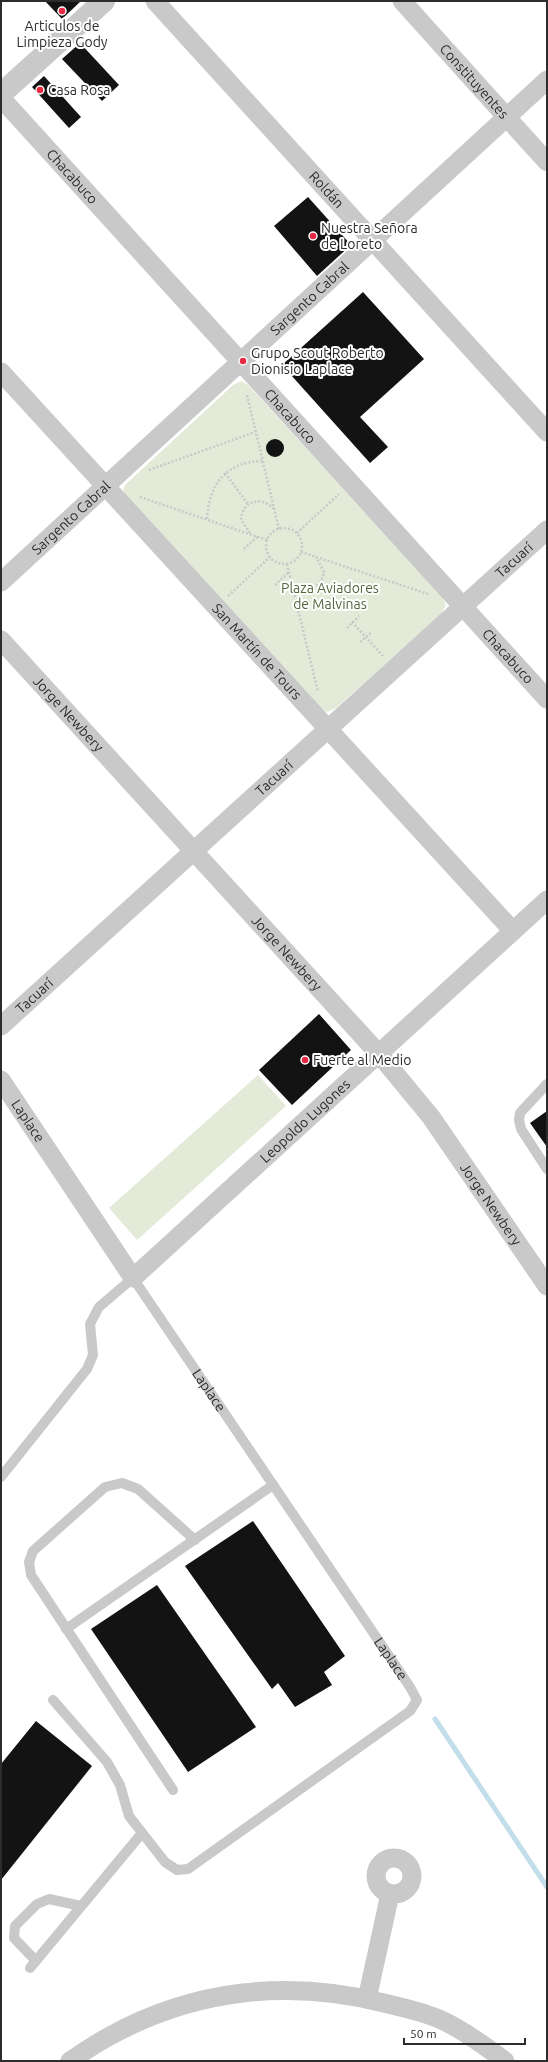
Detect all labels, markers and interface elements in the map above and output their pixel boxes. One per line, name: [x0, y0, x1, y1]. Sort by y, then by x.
marker: Articulos de Limpieza Gody: [57, 6, 67, 16]
place label: Articulos de Limpieza Gody: [16, 18, 108, 50]
street label: Constituyentes: [437, 41, 512, 122]
place label: Casa Rosa: [48, 82, 110, 98]
marker: Casa Rosa: [35, 85, 45, 95]
street label: Chacabuco: [43, 146, 101, 207]
street label: Roldán: [306, 168, 347, 211]
place label: Nuestra Señora de Loreto: [321, 220, 418, 252]
marker: Nuestra Señora de Loreto: [308, 231, 318, 241]
street label: Sargento Cabral: [267, 258, 352, 338]
place label: Grupo Scout Roberto Dionisio Laplace: [251, 345, 384, 377]
marker: Grupo Scout Roberto Dionisio Laplace: [238, 356, 248, 366]
street label: Chacabuco: [261, 386, 319, 447]
street label: Sargento Cabral: [28, 477, 114, 558]
street label: Tacuarí: [492, 539, 536, 581]
park label: Plaza Aviadores de Malvinas: [281, 580, 379, 612]
street label: San Martín de Tours: [209, 600, 305, 703]
street label: Chacabuco: [479, 625, 537, 687]
street label: Jorge Newbery: [30, 673, 107, 755]
street label: Tacuarí: [252, 756, 297, 799]
street label: Jorge Newbery: [249, 912, 325, 994]
street label: Tacuarí: [12, 974, 57, 1017]
place label: Fuerte al Medio: [313, 1052, 411, 1068]
marker: Fuerte al Medio: [300, 1055, 310, 1065]
street label: Leopoldo Lugones: [257, 1076, 353, 1166]
street label: Laplace: [8, 1097, 48, 1145]
street label: Jorge Newbery: [457, 1160, 525, 1249]
street label: Laplace: [189, 1366, 229, 1415]
street label: Laplace: [371, 1634, 411, 1683]
scale bar: [404, 2020, 525, 2046]
text: 50 m: [410, 2027, 437, 2040]

